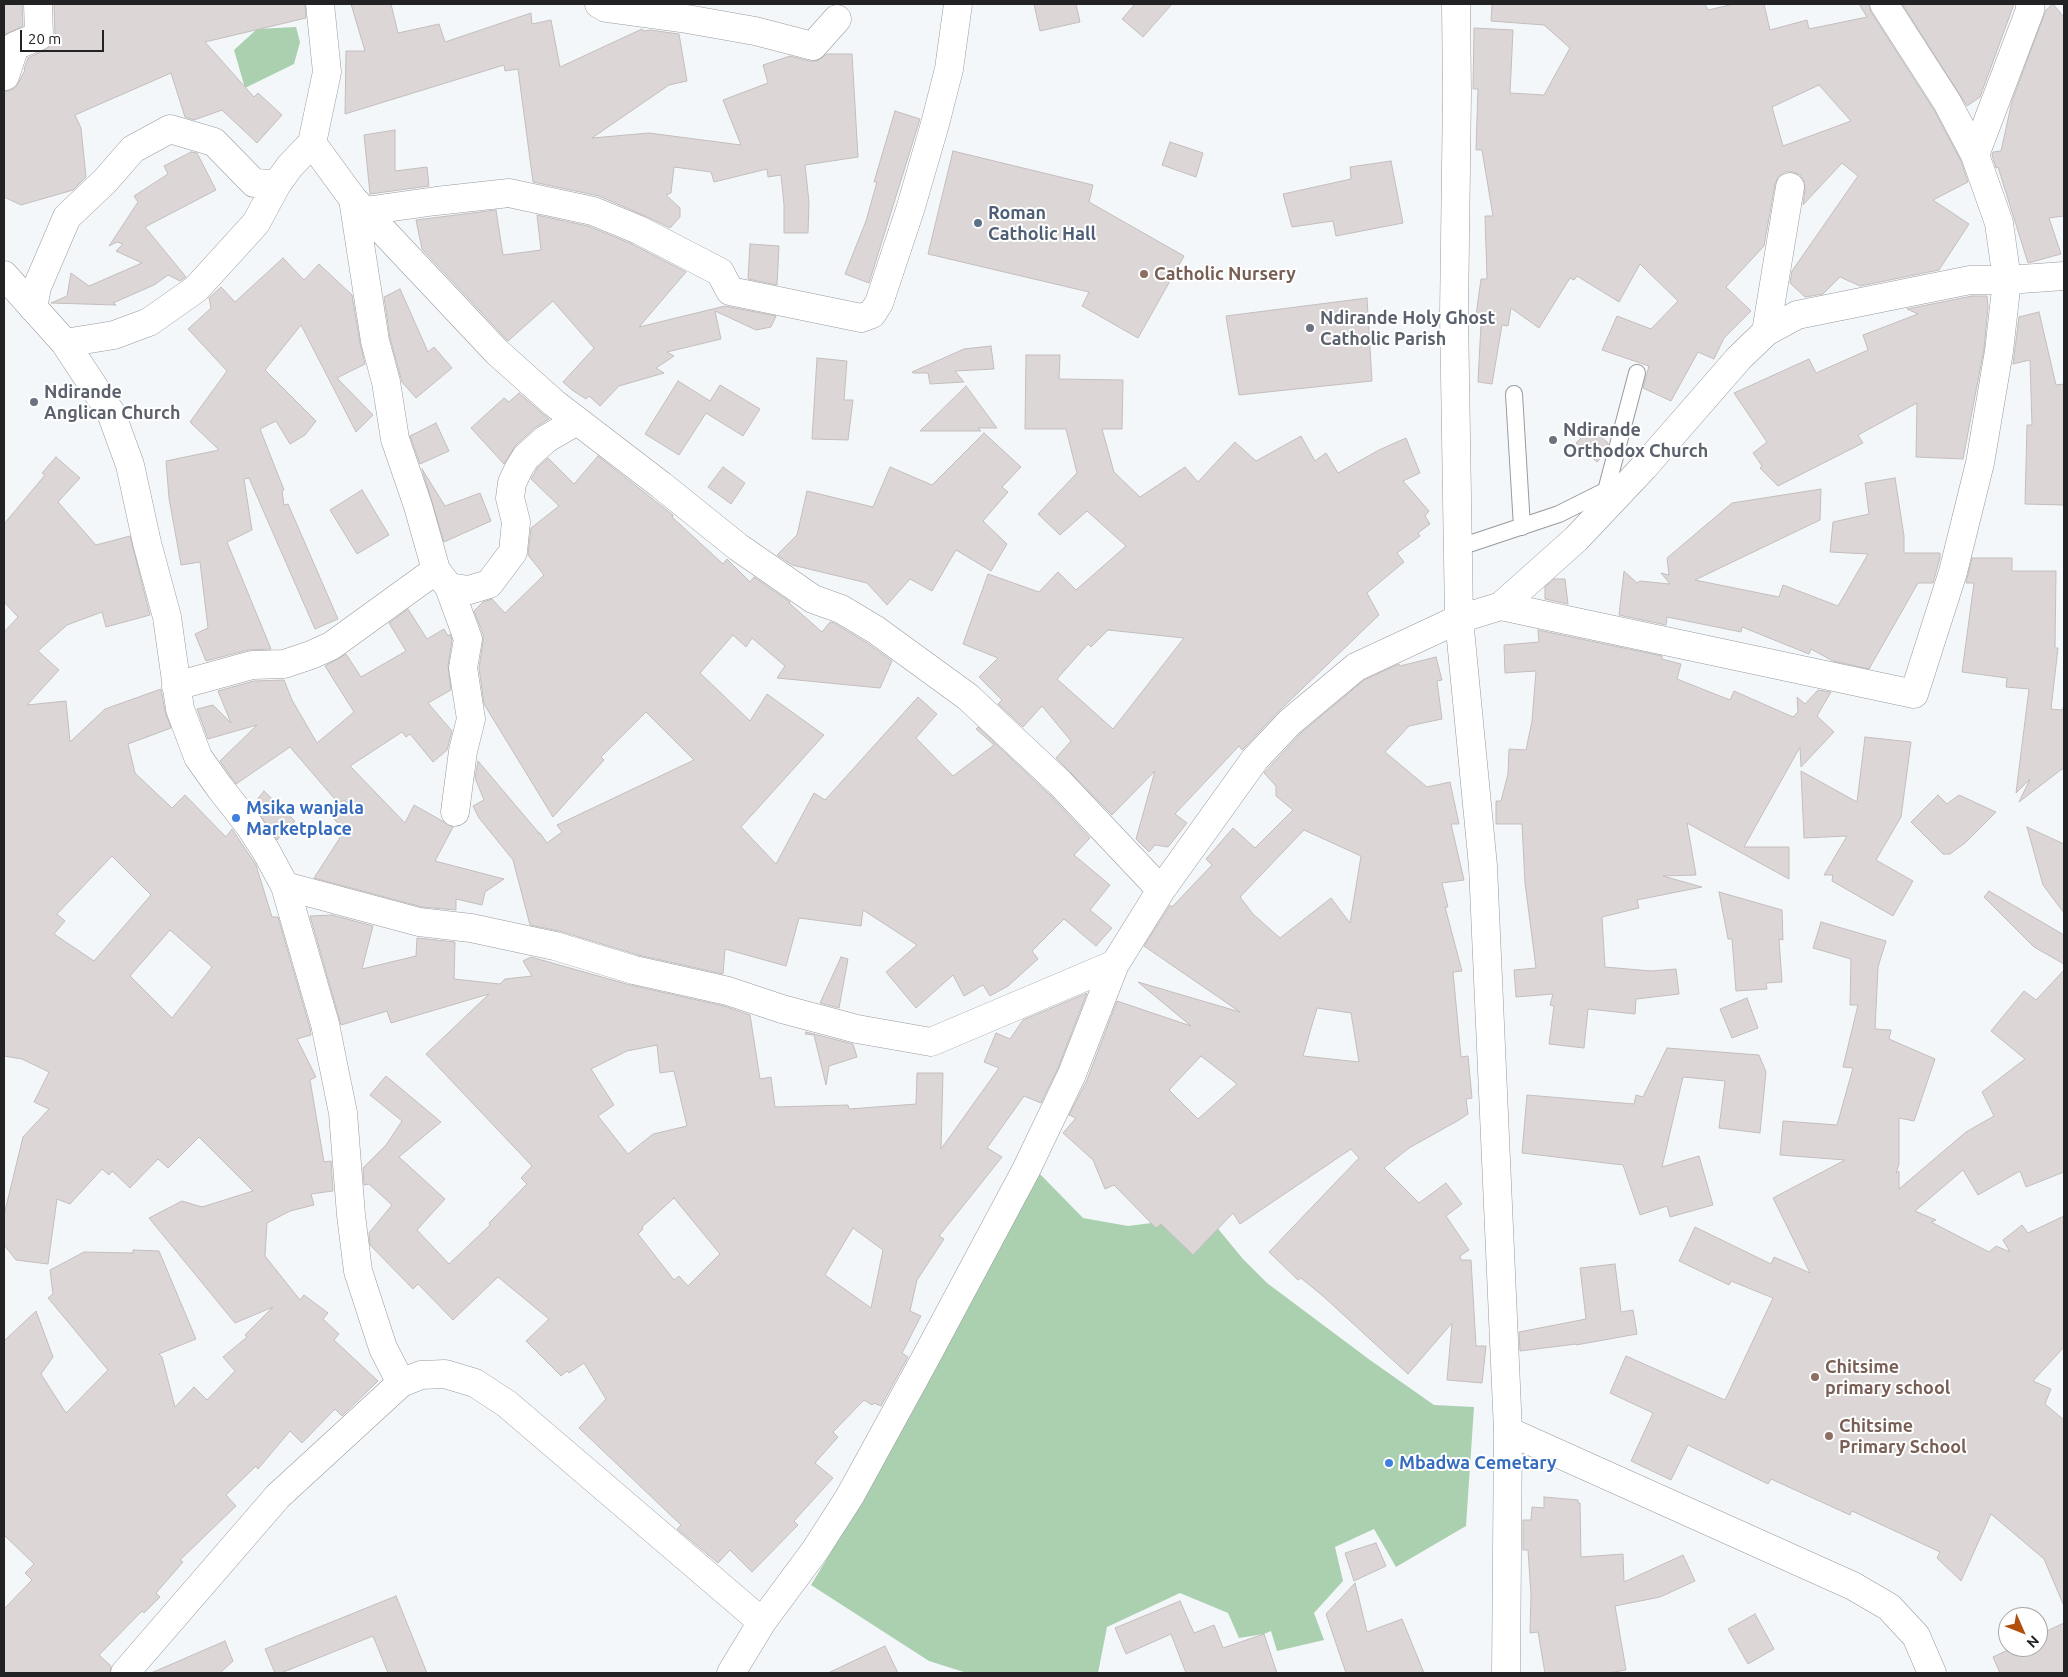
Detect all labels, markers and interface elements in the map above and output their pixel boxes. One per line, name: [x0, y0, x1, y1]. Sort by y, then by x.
scale bar: [22, 20, 106, 52]
text: 20 m: [28, 30, 61, 47]
place label: Roman Catholic Hall: [988, 202, 1096, 244]
marker: Roman Catholic Hall: [972, 217, 984, 229]
place label: Catholic Nursery: [1154, 263, 1296, 285]
marker: Catholic Nursery: [1138, 268, 1150, 280]
place label: Ndirande Holy Ghost Catholic Parish: [1320, 307, 1495, 350]
marker: Ndirande Holy Ghost Catholic Parish: [1304, 322, 1316, 334]
place label: Ndirande Anglican Church: [44, 381, 180, 424]
marker: Ndirande Anglican Church: [28, 396, 40, 408]
place label: Ndirande Orthodox Church: [1563, 419, 1708, 462]
marker: Ndirande Orthodox Church: [1547, 434, 1559, 446]
place label: Msika wanjala Marketplace: [246, 797, 364, 840]
marker: Msika wanjala Marketplace: [230, 812, 242, 824]
place label: Chitsime primary school: [1825, 1356, 1950, 1398]
marker: Chitsime primary school: [1809, 1371, 1821, 1383]
place label: Chitsime Primary School: [1839, 1415, 1967, 1458]
marker: Chitsime Primary School: [1823, 1430, 1835, 1442]
place label: Mbadwa Cemetary: [1399, 1452, 1557, 1474]
marker: Mbadwa Cemetary: [1383, 1457, 1395, 1469]
north arrow: [1998, 1607, 2048, 1657]
text: N: [2024, 1632, 2042, 1651]

